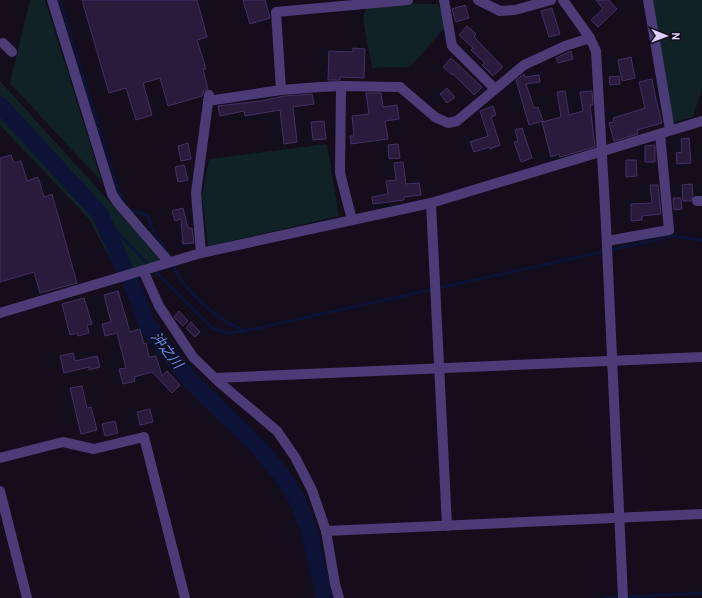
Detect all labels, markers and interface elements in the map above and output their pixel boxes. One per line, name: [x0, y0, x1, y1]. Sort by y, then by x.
north arrow: [646, 16, 686, 56]
text: N: [668, 32, 682, 40]
water label: 沖之川: [146, 329, 187, 374]

